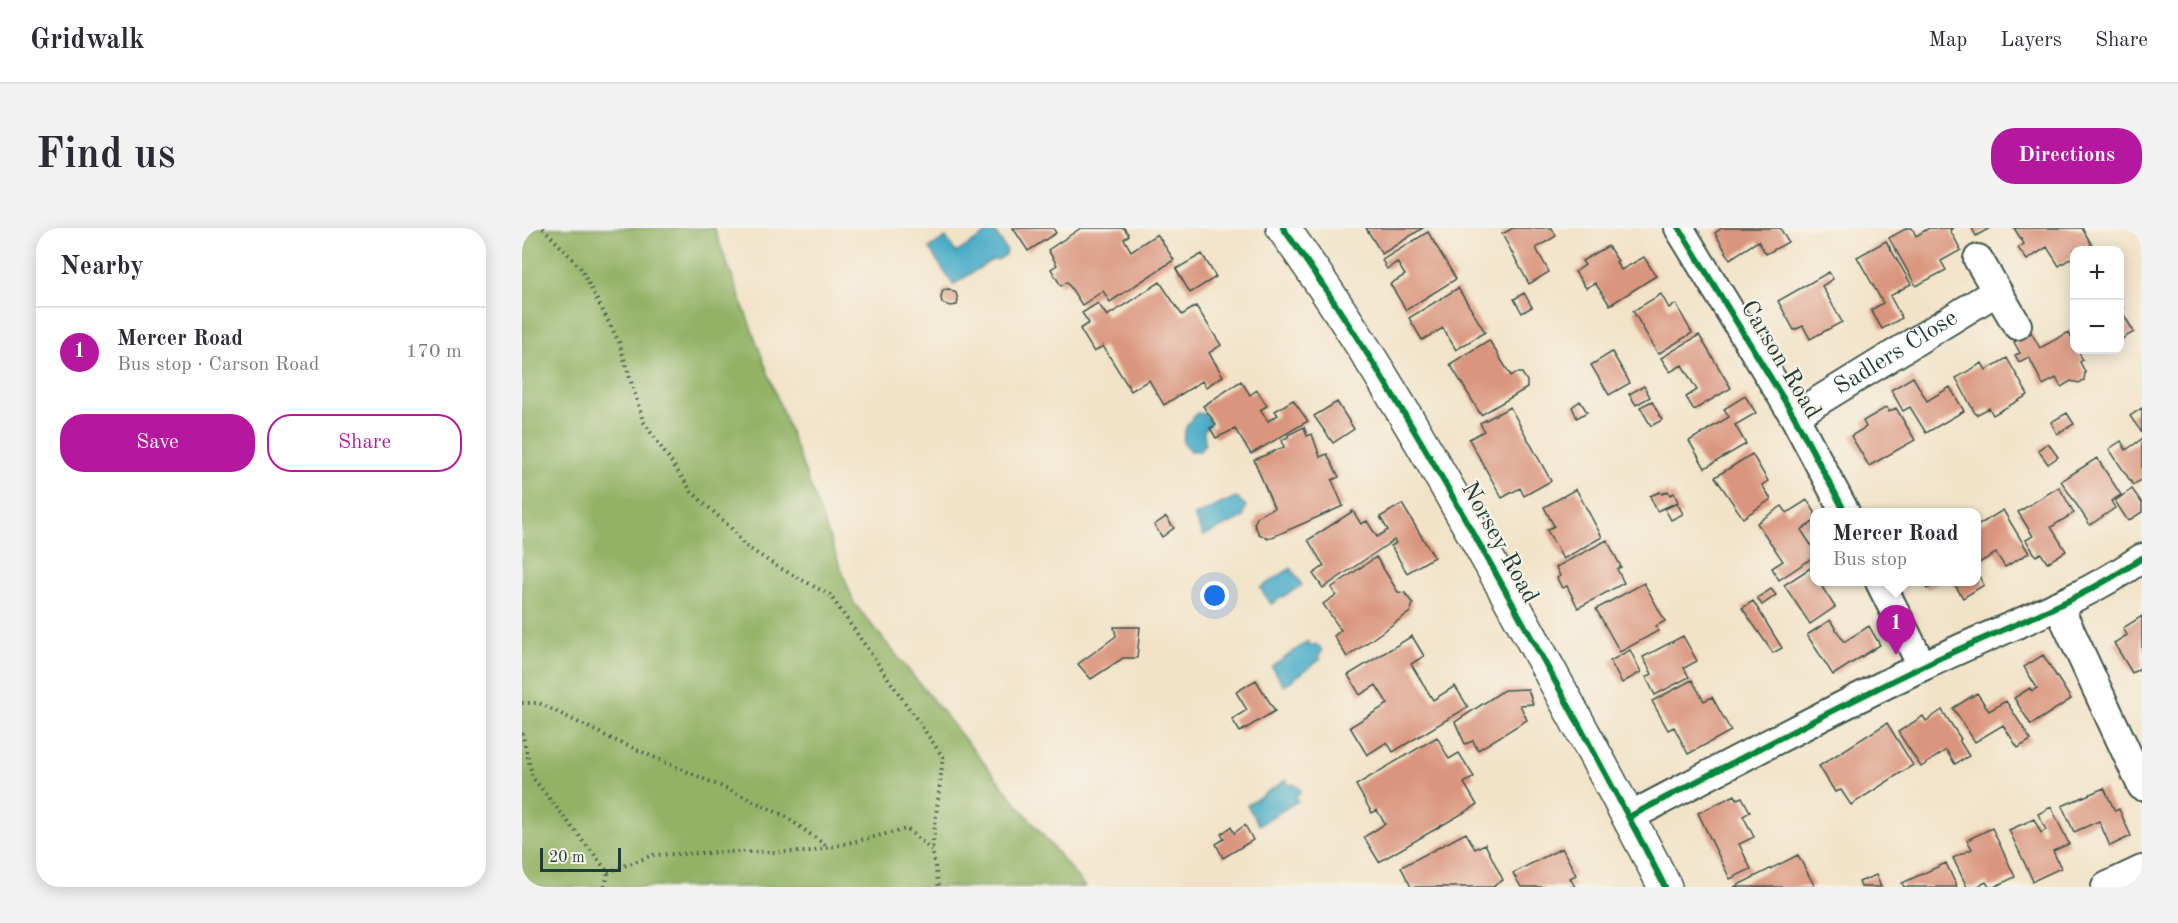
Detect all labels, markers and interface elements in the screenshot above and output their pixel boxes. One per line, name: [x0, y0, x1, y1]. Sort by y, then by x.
text: Gridwalk: [30, 27, 145, 55]
text: Map: [1928, 30, 1967, 51]
text: Layers: [2000, 30, 2062, 51]
text: Share: [2095, 30, 2148, 51]
button: Directions: [1991, 128, 2142, 184]
text: Find us: [36, 135, 175, 177]
map controls: [2070, 246, 2124, 354]
button: +: [2070, 246, 2124, 300]
text: Nearby: [60, 254, 144, 280]
street label: Carson Road: [1735, 297, 1825, 423]
button: −: [2070, 300, 2124, 354]
street label: Sadlers Close: [1830, 306, 1962, 400]
text: Mercer Road: [117, 328, 243, 350]
text: 1: [74, 342, 85, 362]
text: 170 m: [406, 342, 462, 362]
text: Bus stop · Carson Road: [117, 355, 320, 375]
button: Save: [60, 414, 255, 472]
button: Share: [267, 414, 462, 472]
street label: Norsey Road: [1456, 478, 1542, 608]
popup: [1810, 508, 1981, 586]
text: Mercer Road: [1832, 523, 1959, 545]
text: Bus stop: [1832, 550, 1907, 570]
your location: [1200, 581, 1229, 610]
pin: 1: [1876, 606, 1916, 655]
scale bar: [540, 845, 621, 872]
text: 20 m: [549, 850, 585, 866]

